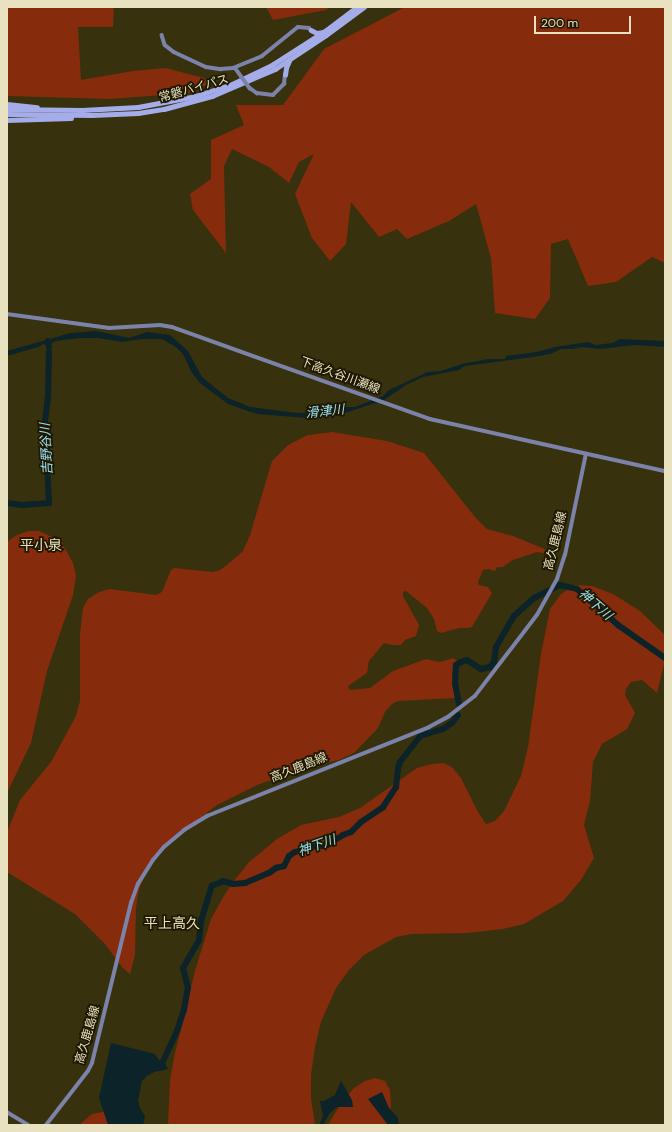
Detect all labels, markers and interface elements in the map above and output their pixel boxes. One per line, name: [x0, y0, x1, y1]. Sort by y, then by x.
scale bar: [536, 8, 633, 34]
text: 200 m: [541, 15, 578, 31]
street label: 常磐バイパス: [157, 72, 231, 106]
street label: 下高久谷川瀬線: [298, 355, 382, 397]
water label: 滑津川: [305, 402, 345, 422]
water label: 吉野谷川: [38, 423, 56, 475]
street label: 高久鹿島線: [542, 510, 570, 572]
district label: 平小泉: [20, 537, 62, 553]
water label: 神下川: [575, 586, 615, 624]
street label: 高久鹿島線: [268, 750, 330, 786]
water label: 神下川: [296, 832, 338, 860]
district label: 平上高久: [144, 915, 200, 931]
street label: 高久鹿島線: [73, 1004, 103, 1066]

